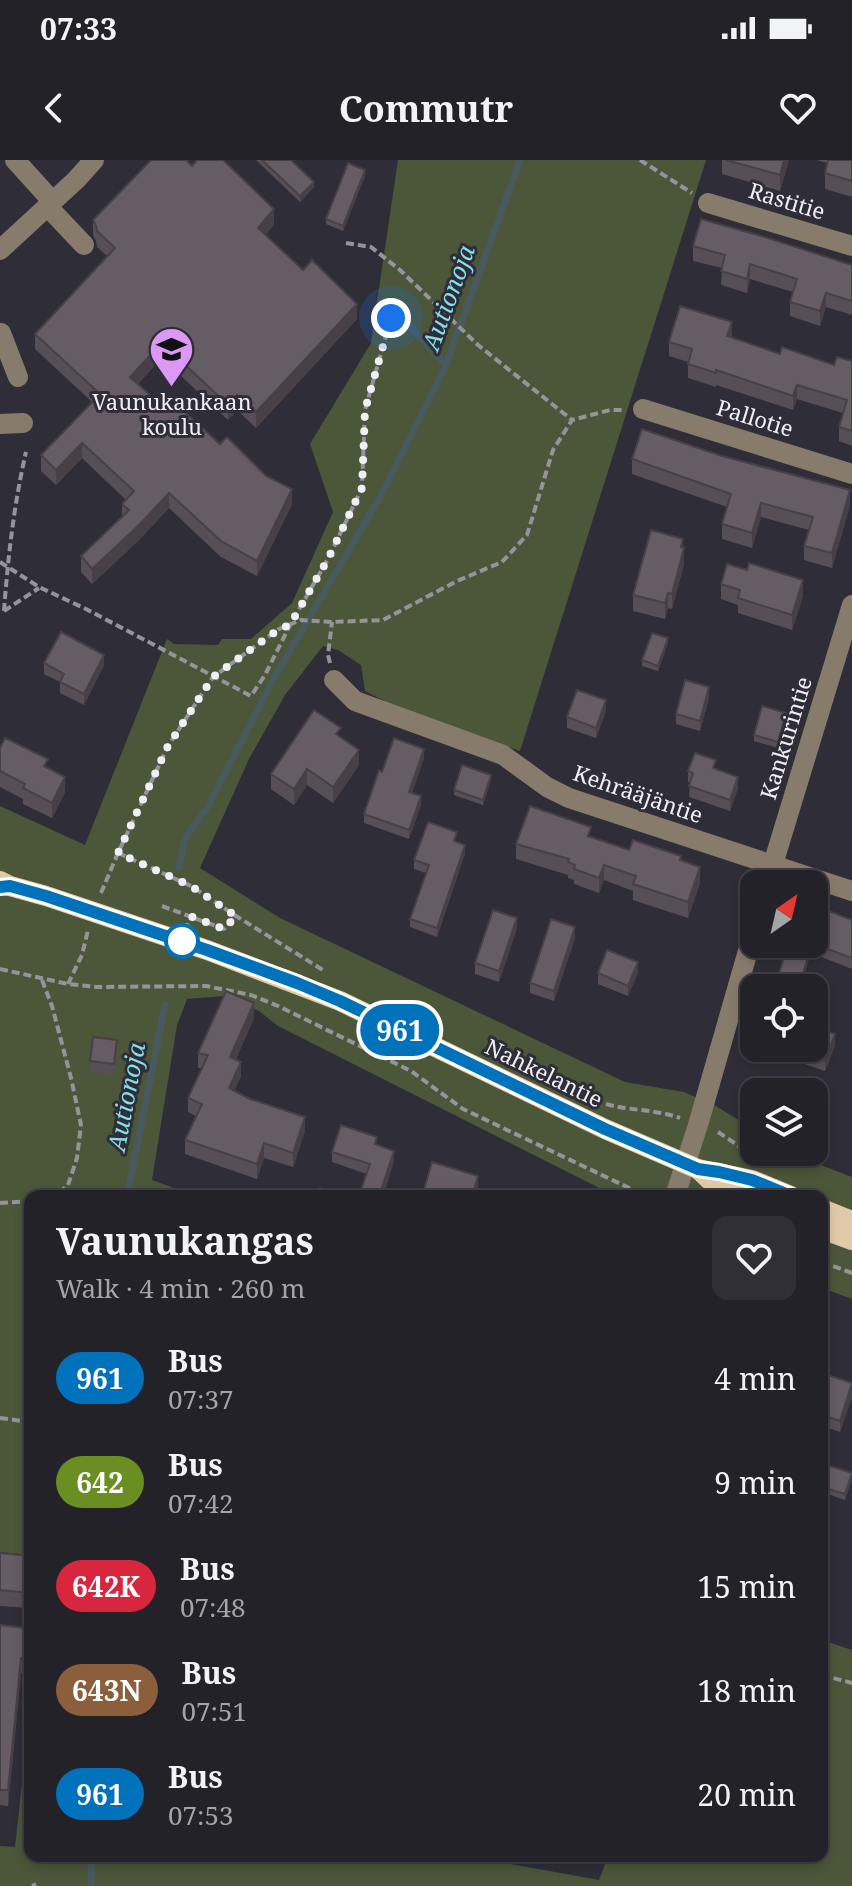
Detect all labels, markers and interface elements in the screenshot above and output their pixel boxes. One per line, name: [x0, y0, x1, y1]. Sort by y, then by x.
text: 07:33: [40, 8, 117, 49]
text: Commutr: [339, 84, 513, 133]
icon: back: [32, 86, 76, 130]
icon: heart: [776, 86, 820, 130]
street label: Rastitie: [746, 174, 829, 226]
water label: Autionoja: [413, 240, 482, 357]
your location: [371, 298, 411, 338]
school or university icon: Vaunukankaan koulu: [148, 325, 196, 388]
place label: Vaunukankaan koulu: [92, 386, 252, 441]
street label: Pallotie: [713, 391, 797, 443]
street label: Kankurintie: [752, 673, 818, 803]
street label: Kehrääjäntie: [570, 757, 707, 829]
north arrow: [740, 870, 828, 958]
map controls: [740, 870, 828, 1166]
unlabelled marker: [165, 924, 199, 958]
button: locate: [740, 974, 828, 1062]
line badge: 961: [354, 1004, 446, 1056]
text: 961: [376, 1011, 424, 1049]
street label: Nahkelantie: [481, 1031, 608, 1113]
water label: Autionoja: [98, 1040, 152, 1156]
button: layers: [740, 1078, 828, 1166]
text: Vaunukangas: [56, 1214, 314, 1266]
button: heart: [712, 1216, 796, 1300]
text: Walk · 4 min · 260 m: [56, 1270, 305, 1306]
text: Bus: [168, 1340, 223, 1381]
text: 4 min: [714, 1358, 796, 1399]
text: 961: [76, 1359, 124, 1397]
text: 07:37: [168, 1381, 234, 1417]
text: Bus: [168, 1444, 223, 1485]
text: 9 min: [714, 1462, 796, 1503]
text: 642: [76, 1463, 124, 1501]
text: 07:42: [168, 1485, 234, 1521]
text: Bus: [180, 1548, 235, 1589]
text: 15 min: [697, 1566, 796, 1607]
text: 642K: [72, 1567, 140, 1605]
text: 07:48: [180, 1589, 246, 1625]
text: Bus: [182, 1652, 236, 1693]
text: 18 min: [697, 1670, 796, 1711]
text: 643N: [72, 1671, 142, 1709]
text: 07:51: [182, 1693, 247, 1729]
text: Bus: [168, 1756, 223, 1797]
text: 20 min: [697, 1774, 796, 1815]
text: 961: [76, 1775, 124, 1813]
text: 07:53: [168, 1797, 234, 1833]

